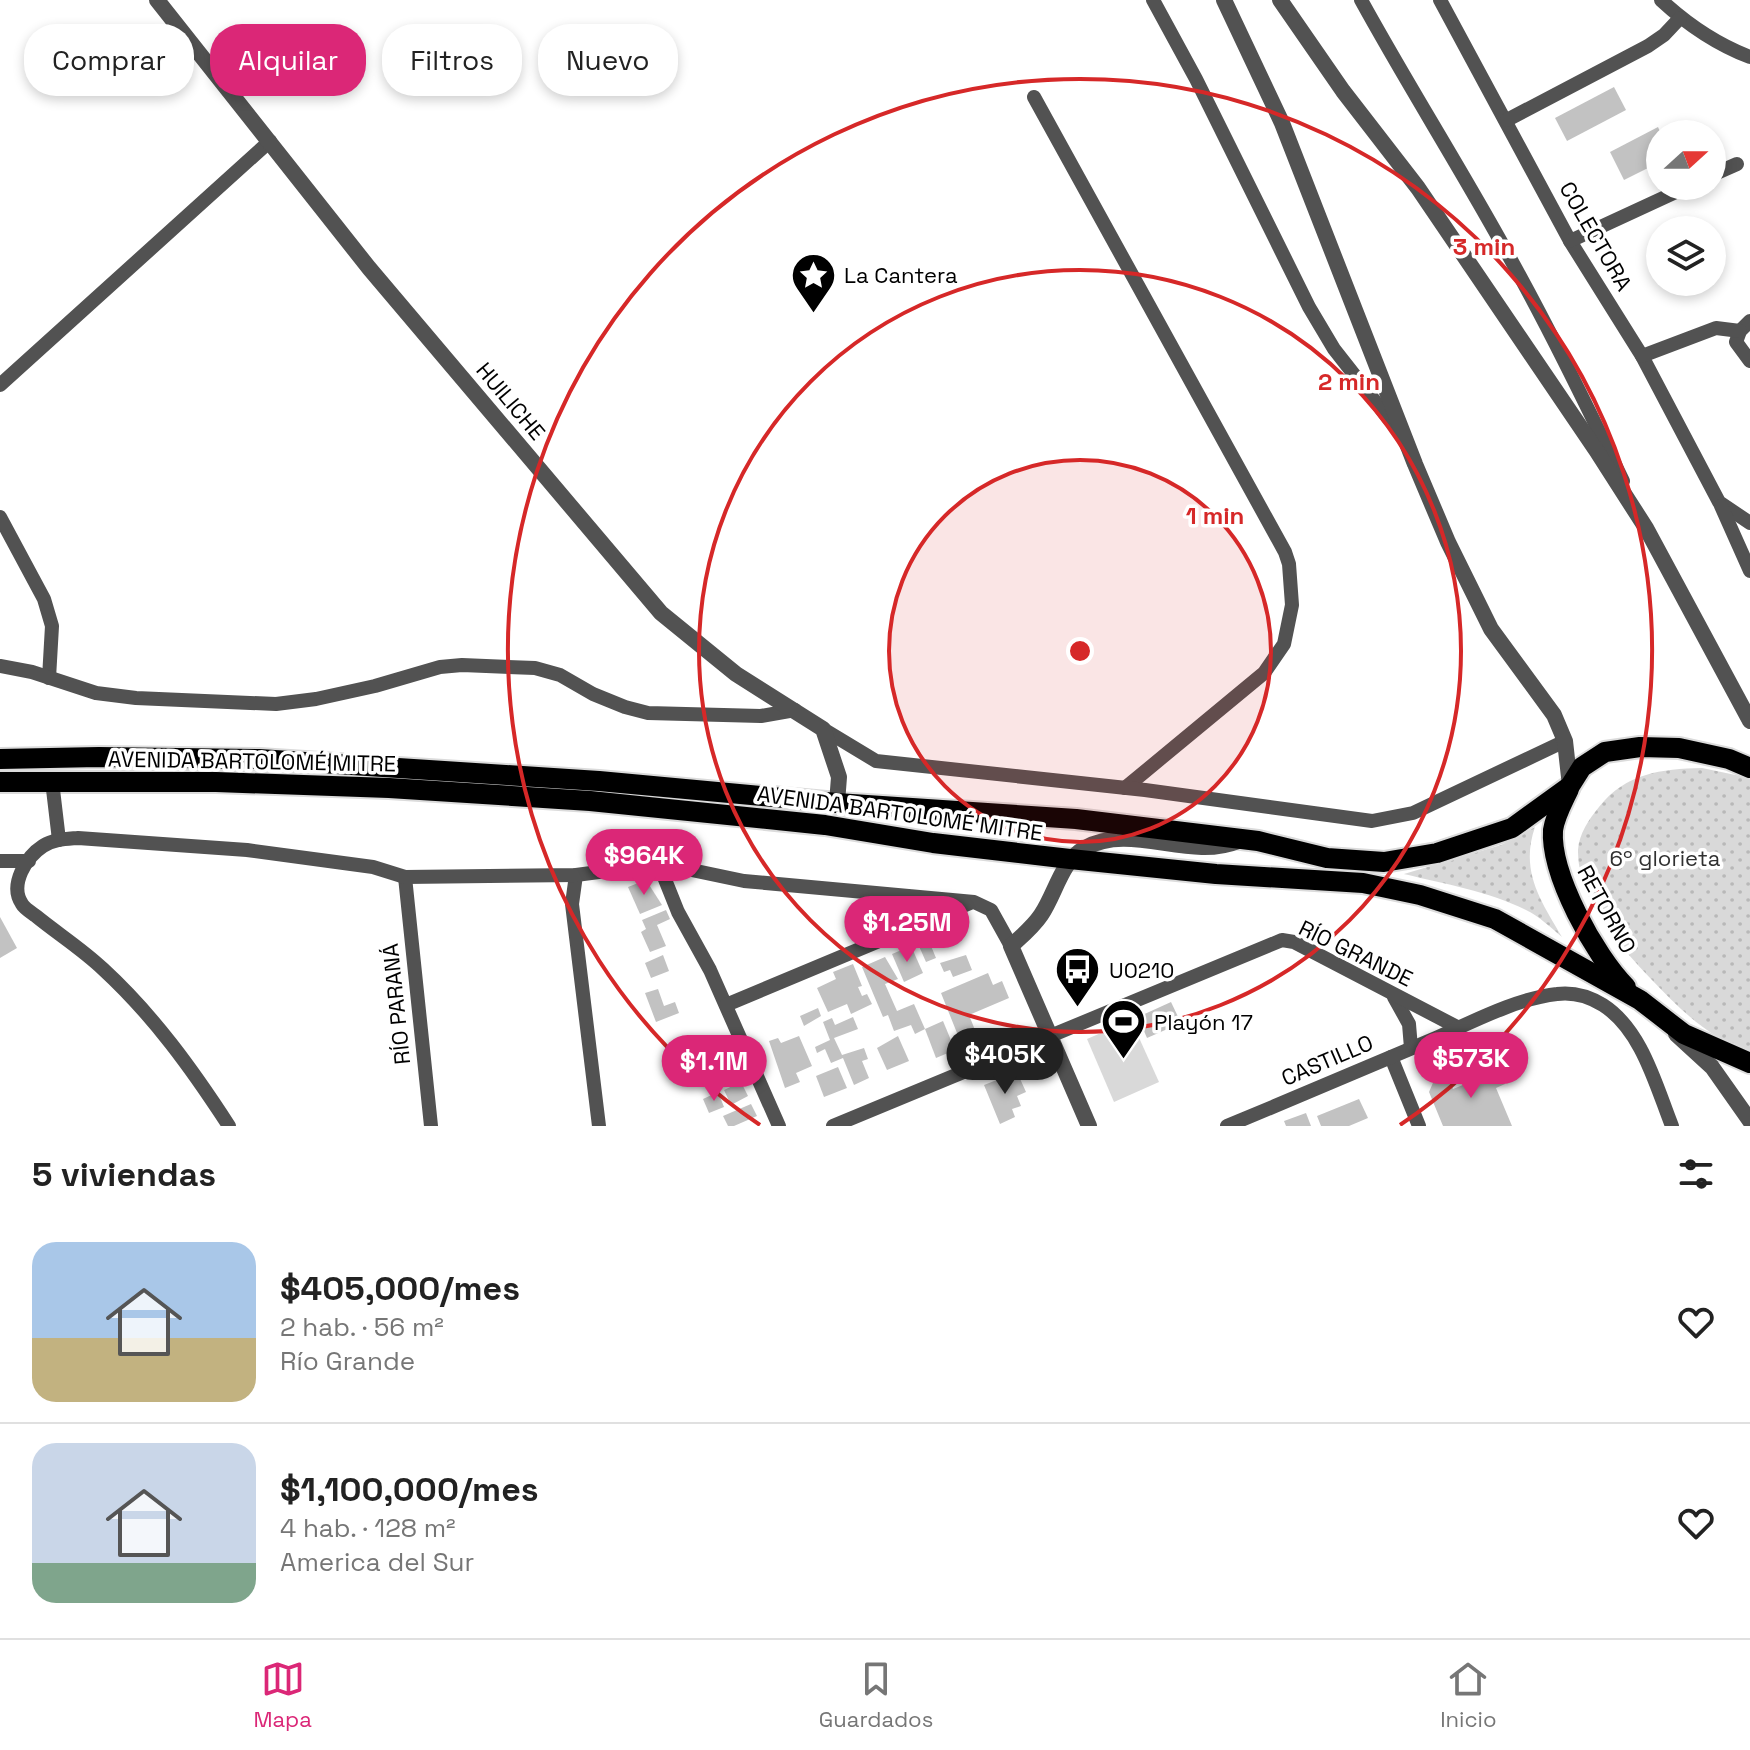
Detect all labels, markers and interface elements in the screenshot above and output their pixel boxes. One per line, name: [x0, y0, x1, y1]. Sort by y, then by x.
chip: Comprar: [24, 24, 194, 96]
chip: Alquilar: [210, 24, 366, 96]
chip: Filtros: [382, 24, 522, 96]
chip: Nuevo: [538, 24, 678, 96]
north arrow: [1646, 120, 1726, 200]
map controls: [1646, 120, 1726, 296]
street label: COLECTORA: [1553, 176, 1639, 296]
button: layers: [1646, 216, 1726, 296]
text: 3 min: [1453, 231, 1515, 262]
place icon: La Cantera: [789, 251, 837, 314]
place label: La Cantera: [844, 261, 958, 289]
street label: HUILICHE: [470, 356, 552, 446]
text: 2 min: [1318, 366, 1380, 397]
text: 1 min: [1186, 500, 1244, 531]
centre of rings: [1066, 637, 1094, 665]
street label: AVENIDA BARTOLOMÉ MITRE: [108, 744, 396, 778]
street label: AVENIDA BARTOLOMÉ MITRE: [755, 779, 1045, 847]
pin: $964K: [588, 829, 700, 897]
text: $964K: [604, 838, 684, 872]
park label: 6º glorieta: [1610, 844, 1721, 872]
street label: RETORNO: [1571, 860, 1643, 958]
pin: $1.25M: [842, 896, 972, 964]
text: $1.25M: [862, 905, 952, 939]
street label: RÍO GRANDE: [1294, 913, 1418, 993]
street label: RÍO PARANÁ: [376, 942, 416, 1066]
bus stop icon: U0210: [1054, 946, 1102, 1009]
place label: U0210: [1109, 956, 1174, 984]
sports icon: Playón 17: [1099, 998, 1147, 1061]
place label: Playón 17: [1154, 1008, 1253, 1036]
pin: $405K: [949, 1028, 1061, 1096]
street label: CASTILLO: [1277, 1028, 1377, 1092]
pin: $573K: [1415, 1032, 1527, 1100]
pin: $1.1M: [658, 1035, 770, 1103]
text: $405K: [964, 1037, 1046, 1071]
text: $573K: [1432, 1041, 1510, 1075]
text: $1.1M: [680, 1044, 748, 1078]
icon: filters: [1674, 1152, 1718, 1196]
text: 5 viviendas: [32, 1153, 216, 1196]
text: $405,000/mes: [280, 1267, 520, 1310]
icon: home: [96, 1274, 192, 1370]
icon: heart: [1674, 1300, 1718, 1344]
text: 2 hab. · 56 m²: [280, 1310, 444, 1344]
text: Río Grande: [280, 1344, 415, 1378]
text: $1,100,000/mes: [280, 1468, 539, 1511]
icon: home: [96, 1475, 192, 1571]
icon: heart: [1674, 1501, 1718, 1545]
text: 4 hab. · 128 m²: [280, 1511, 456, 1545]
text: America del Sur: [280, 1545, 474, 1579]
tab: Mapa: [253, 1657, 312, 1733]
tab: Guardados: [819, 1657, 933, 1733]
tab: Inicio: [1440, 1657, 1497, 1733]

